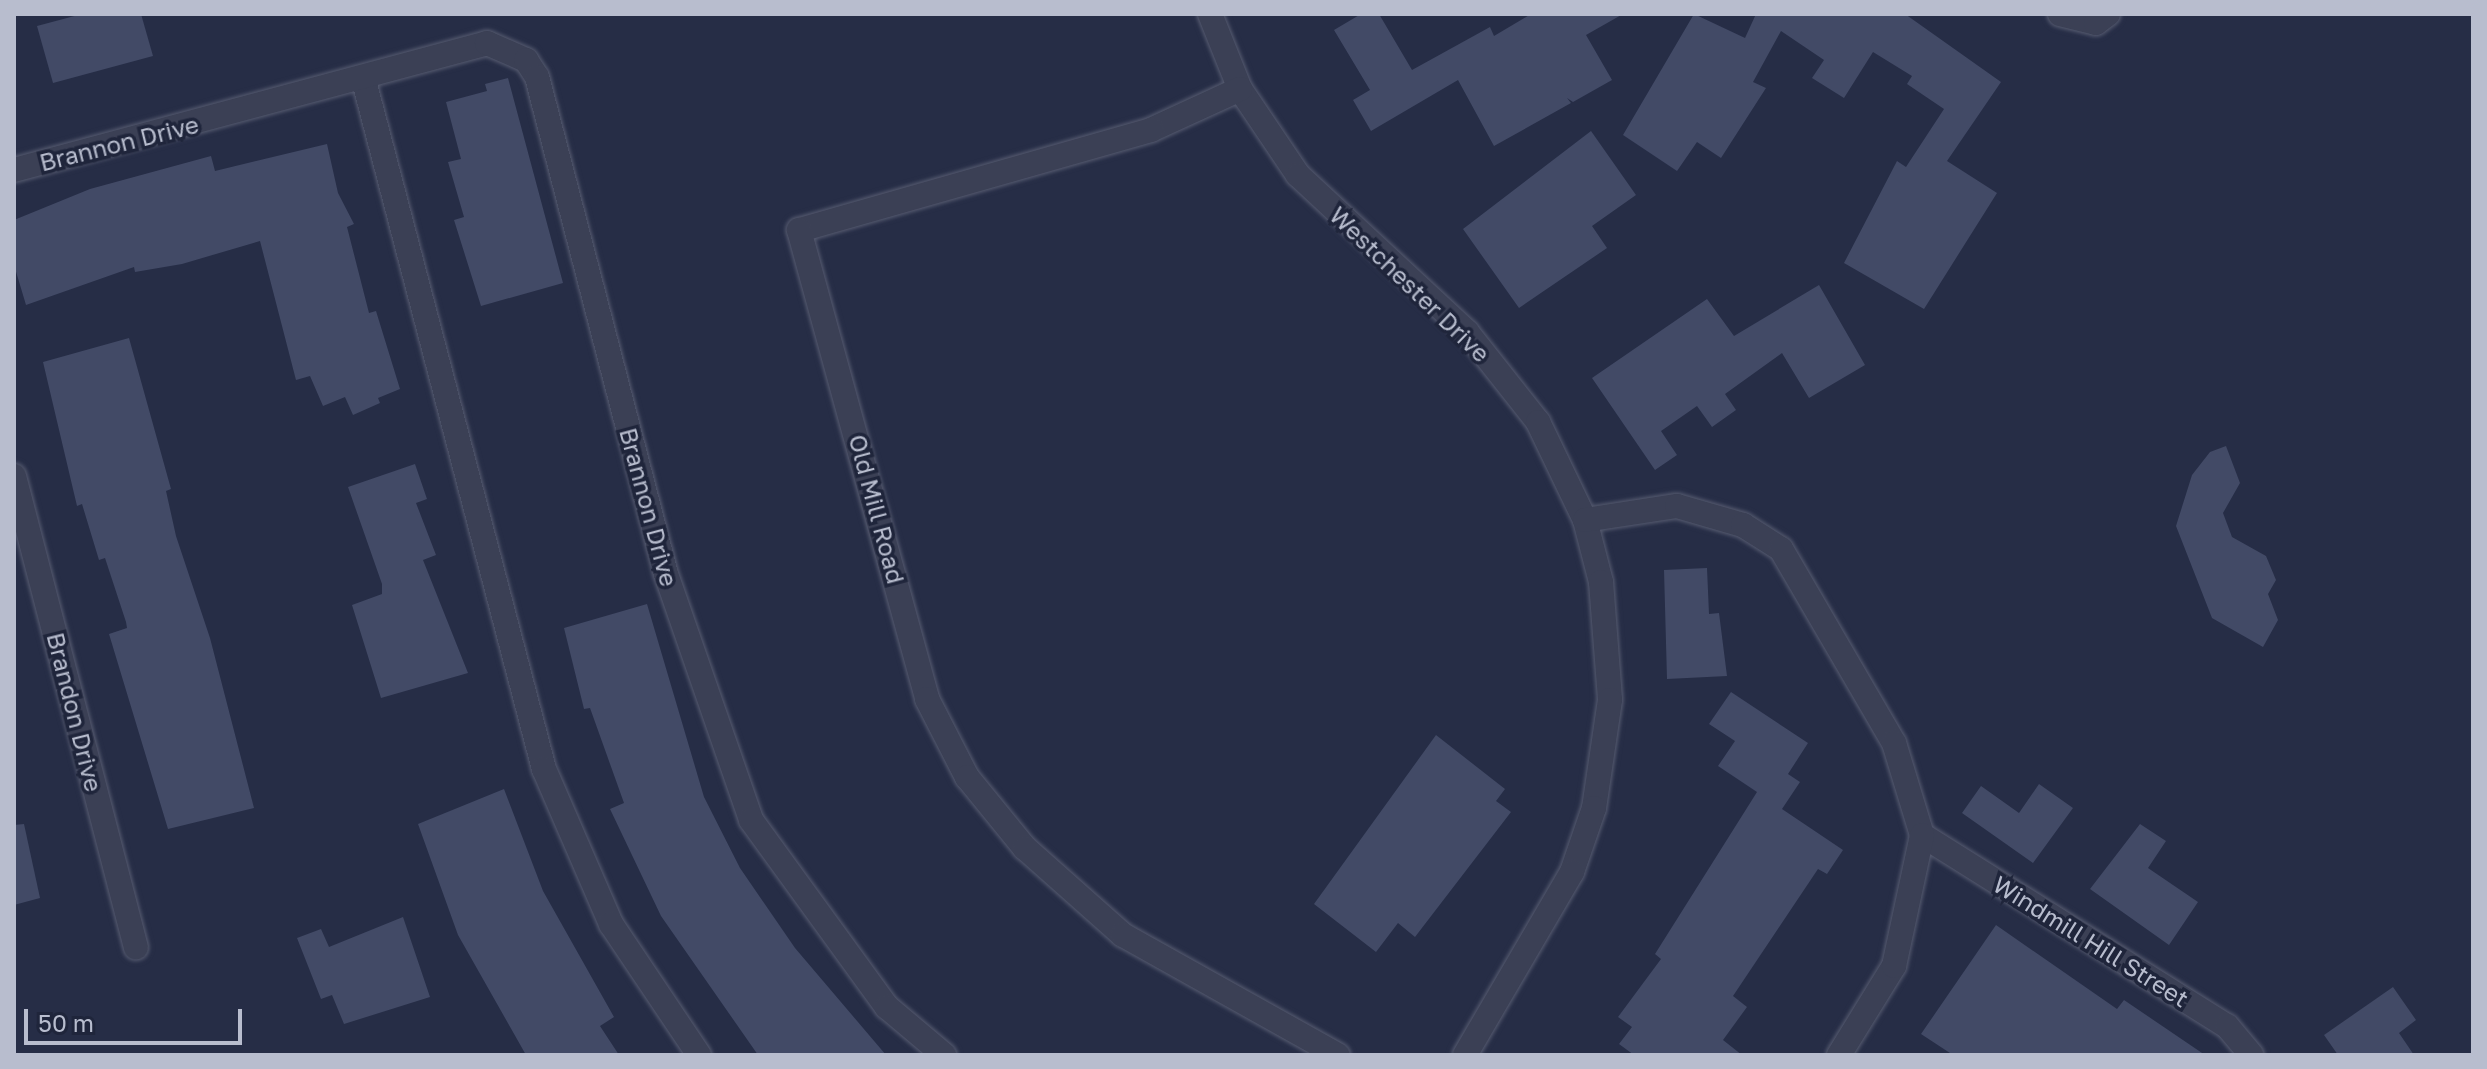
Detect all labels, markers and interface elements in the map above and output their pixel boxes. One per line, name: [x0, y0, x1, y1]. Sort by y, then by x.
street label: Brannon Drive: [36, 109, 202, 177]
street label: Westchester Drive: [1324, 200, 1496, 368]
street label: Brannon Drive: [614, 425, 684, 589]
street label: Old Mill Road: [843, 431, 911, 587]
street label: Brandon Drive: [41, 629, 109, 795]
street label: Windmill Hill Street: [1988, 869, 2194, 1013]
scale bar: [28, 993, 246, 1043]
text: 50 m: [38, 1008, 94, 1037]

